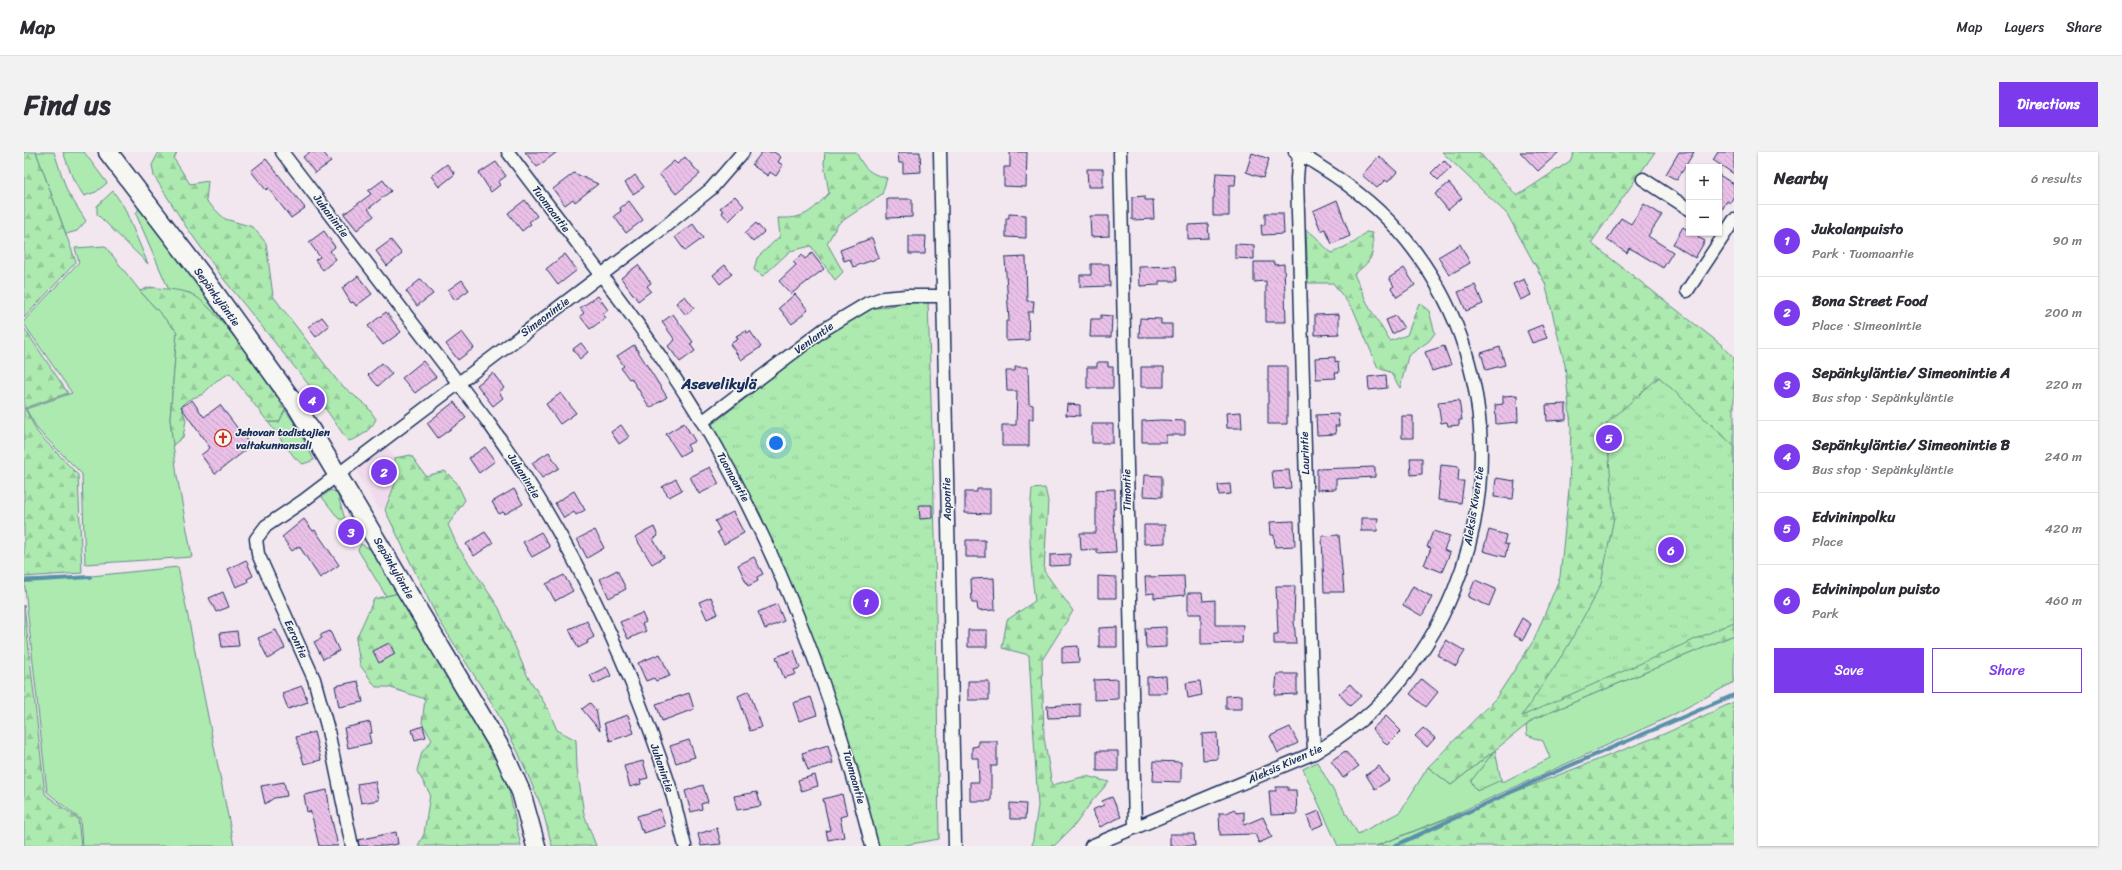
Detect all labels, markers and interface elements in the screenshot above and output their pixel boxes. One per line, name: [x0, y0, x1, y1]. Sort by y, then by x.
text: Map: [20, 11, 55, 44]
text: Map: [1957, 15, 1982, 40]
text: Layers: [2004, 15, 2044, 40]
text: Share: [2066, 15, 2102, 40]
text: Find us: [24, 80, 111, 129]
button: Directions: [1999, 82, 2098, 127]
text: Nearby: [1774, 163, 1828, 193]
map controls: [1686, 164, 1722, 236]
button: +: [1686, 164, 1722, 200]
text: 6 results: [2031, 167, 2082, 190]
street label: Tuomaantie: [527, 181, 575, 237]
street label: Juhanintie: [308, 189, 354, 242]
button: −: [1686, 200, 1722, 236]
text: Jukolanpuisto: [1812, 216, 1903, 242]
text: 1: [1784, 229, 1790, 252]
text: 90 m: [2052, 229, 2082, 252]
text: Park · Tuomaantie: [1812, 242, 1914, 265]
street label: Sepänkyläntie: [189, 263, 245, 331]
text: Bona Street Food: [1812, 288, 1927, 314]
street label: Simeonintie: [516, 292, 574, 342]
text: 2: [1783, 301, 1791, 324]
text: 200 m: [2045, 301, 2082, 324]
text: Place · Simeonintie: [1812, 314, 1922, 337]
street label: Venlantie: [790, 317, 838, 359]
text: Sepänkyläntie/ Simeonintie A: [1812, 360, 2010, 386]
district label: Asevelikylä: [680, 371, 758, 397]
text: 3: [1783, 373, 1791, 396]
text: 220 m: [2045, 373, 2082, 396]
pin: 4: [299, 385, 325, 415]
text: Bus stop · Sepänkyläntie: [1812, 386, 1954, 409]
place label: Jehovan todistajien valtakunnansali: [235, 423, 330, 455]
pin: 5: [1596, 423, 1622, 453]
church icon: Jehovan todistajien valtakunnansali: [213, 428, 233, 448]
street label: Laurintie: [1295, 431, 1315, 475]
text: Sepänkyläntie/ Simeonintie B: [1812, 432, 2010, 458]
your location: [766, 433, 786, 453]
text: 4: [1783, 445, 1791, 468]
text: 240 m: [2045, 445, 2082, 468]
street label: Tuomaantie: [711, 448, 755, 506]
street label: Juhanintie: [502, 449, 546, 503]
pin: 2: [371, 457, 397, 487]
text: Bus stop · Sepänkyläntie: [1812, 458, 1954, 481]
street label: Aleksis Kiven tie: [1458, 464, 1490, 548]
street label: Timontie: [1117, 468, 1137, 511]
street label: Aapontie: [937, 477, 957, 522]
text: Edvininpolku: [1812, 504, 1895, 530]
pin: 3: [338, 517, 364, 547]
text: 5: [1783, 517, 1791, 540]
text: 420 m: [2045, 517, 2082, 540]
text: Place: [1812, 530, 1843, 553]
street label: Sepänkyläntie: [368, 533, 420, 603]
pin: 6: [1658, 535, 1684, 565]
text: Edvininpolun puisto: [1812, 576, 1940, 602]
pin: 1: [853, 587, 879, 617]
text: 6: [1783, 589, 1791, 612]
text: 460 m: [2045, 589, 2082, 612]
text: Park: [1812, 602, 1839, 625]
street label: Eerontie: [279, 616, 313, 662]
button: Save: [1774, 648, 1924, 693]
button: Share: [1932, 648, 2082, 693]
street label: Aleksis Kiven tie: [1244, 739, 1326, 789]
street label: Juhanintie: [644, 740, 679, 795]
street label: Tuomaantie: [837, 748, 871, 807]

